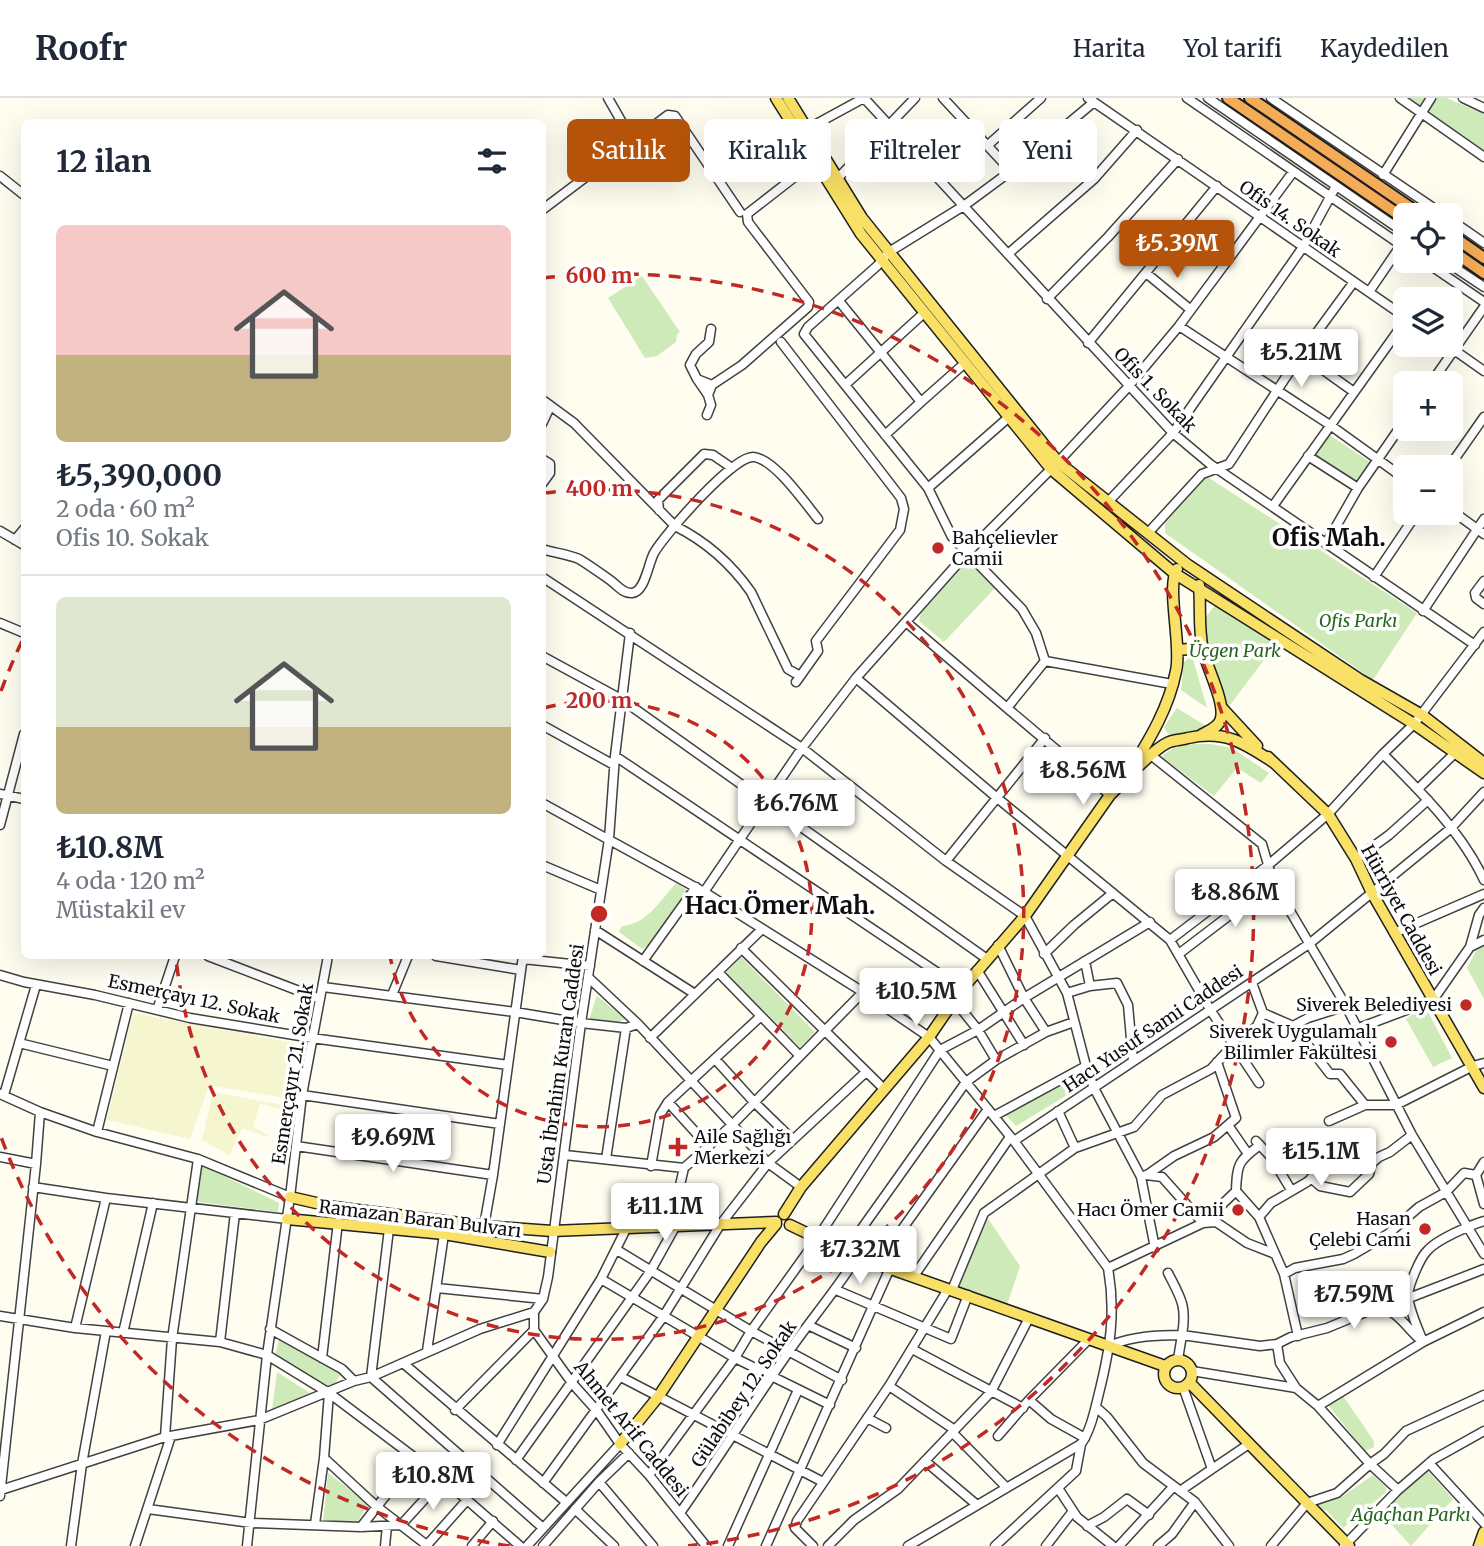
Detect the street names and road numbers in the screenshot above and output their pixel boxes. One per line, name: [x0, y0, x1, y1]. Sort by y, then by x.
street label: Ofis 14. Sokak: [1235, 175, 1346, 263]
street label: Ofis 1. Sokak: [1109, 342, 1202, 437]
street label: Hürriyet Caddesi: [1356, 841, 1447, 979]
street label: Usta İbrahim Kuran Caddesi: [532, 942, 589, 1186]
street label: Hacı Yusuf Sami Caddesi: [1058, 960, 1247, 1097]
street label: Esmerçayı 12. Sokak: [106, 969, 283, 1028]
street label: Esmerçayır 21. Sokak: [267, 981, 318, 1166]
street label: Ramazan Baran Bulvarı: [317, 1195, 523, 1242]
street label: Gülabibey 12. Sokak: [686, 1315, 802, 1472]
street label: Ahmet Arif Caddesi: [569, 1355, 693, 1502]

